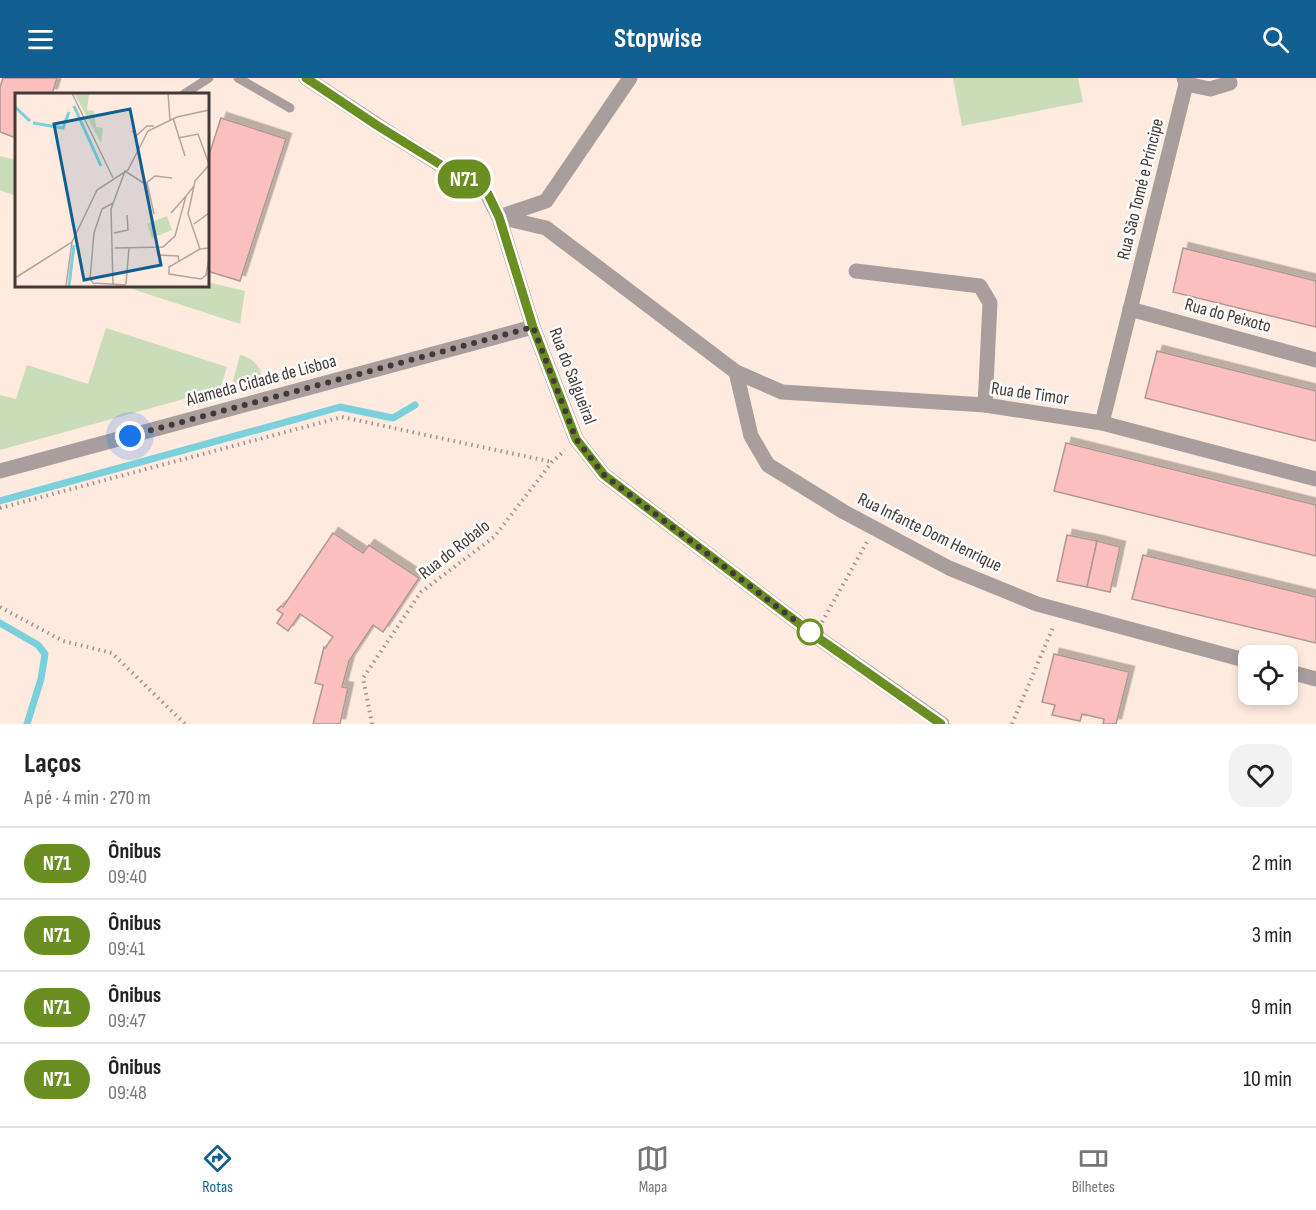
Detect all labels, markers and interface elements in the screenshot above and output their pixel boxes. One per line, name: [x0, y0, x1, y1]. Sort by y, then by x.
icon: menu: [24, 23, 57, 56]
text: Stopwise: [614, 23, 702, 55]
icon: search: [1259, 23, 1292, 56]
inset map: [15, 93, 208, 286]
street label: Rua São Tomé e Príncipe: [1113, 116, 1168, 262]
line badge: N71: [430, 160, 498, 198]
text: N71: [450, 167, 478, 192]
street label: Rua do Peixoto: [1182, 294, 1273, 337]
street label: Rua do Salgueiral: [544, 325, 601, 428]
street label: Alameda Cidade de Lisboa: [183, 350, 338, 411]
street label: Rua de Timor: [990, 378, 1070, 409]
your location: [115, 421, 145, 451]
street label: Rua Infante Dom Henrique: [854, 488, 1005, 576]
street label: Rua do Robalo: [415, 515, 494, 584]
unlabelled marker: [797, 619, 823, 645]
map controls: [1238, 645, 1298, 705]
button: locate: [1238, 645, 1298, 705]
button: heart: [1229, 744, 1292, 807]
text: Laços: [24, 747, 81, 780]
text: A pé · 4 min · 270 m: [24, 786, 151, 810]
text: Ônibus: [108, 838, 161, 865]
text: 2 min: [1252, 850, 1292, 877]
text: N71: [43, 851, 71, 876]
text: 09:40: [108, 865, 147, 889]
text: Ônibus: [108, 910, 161, 937]
text: 3 min: [1252, 922, 1292, 949]
text: N71: [43, 923, 71, 948]
text: 09:41: [108, 937, 145, 961]
text: Ônibus: [108, 982, 161, 1009]
text: 9 min: [1251, 994, 1292, 1021]
text: N71: [43, 995, 71, 1020]
text: 09:47: [108, 1009, 146, 1033]
text: Ônibus: [108, 1054, 161, 1081]
text: 10 min: [1243, 1066, 1292, 1093]
text: N71: [43, 1067, 71, 1092]
text: 09:48: [108, 1081, 147, 1105]
tab: Rotas: [201, 1142, 234, 1197]
tab: Mapa: [636, 1142, 669, 1197]
tab: Bilhetes: [1072, 1142, 1115, 1197]

